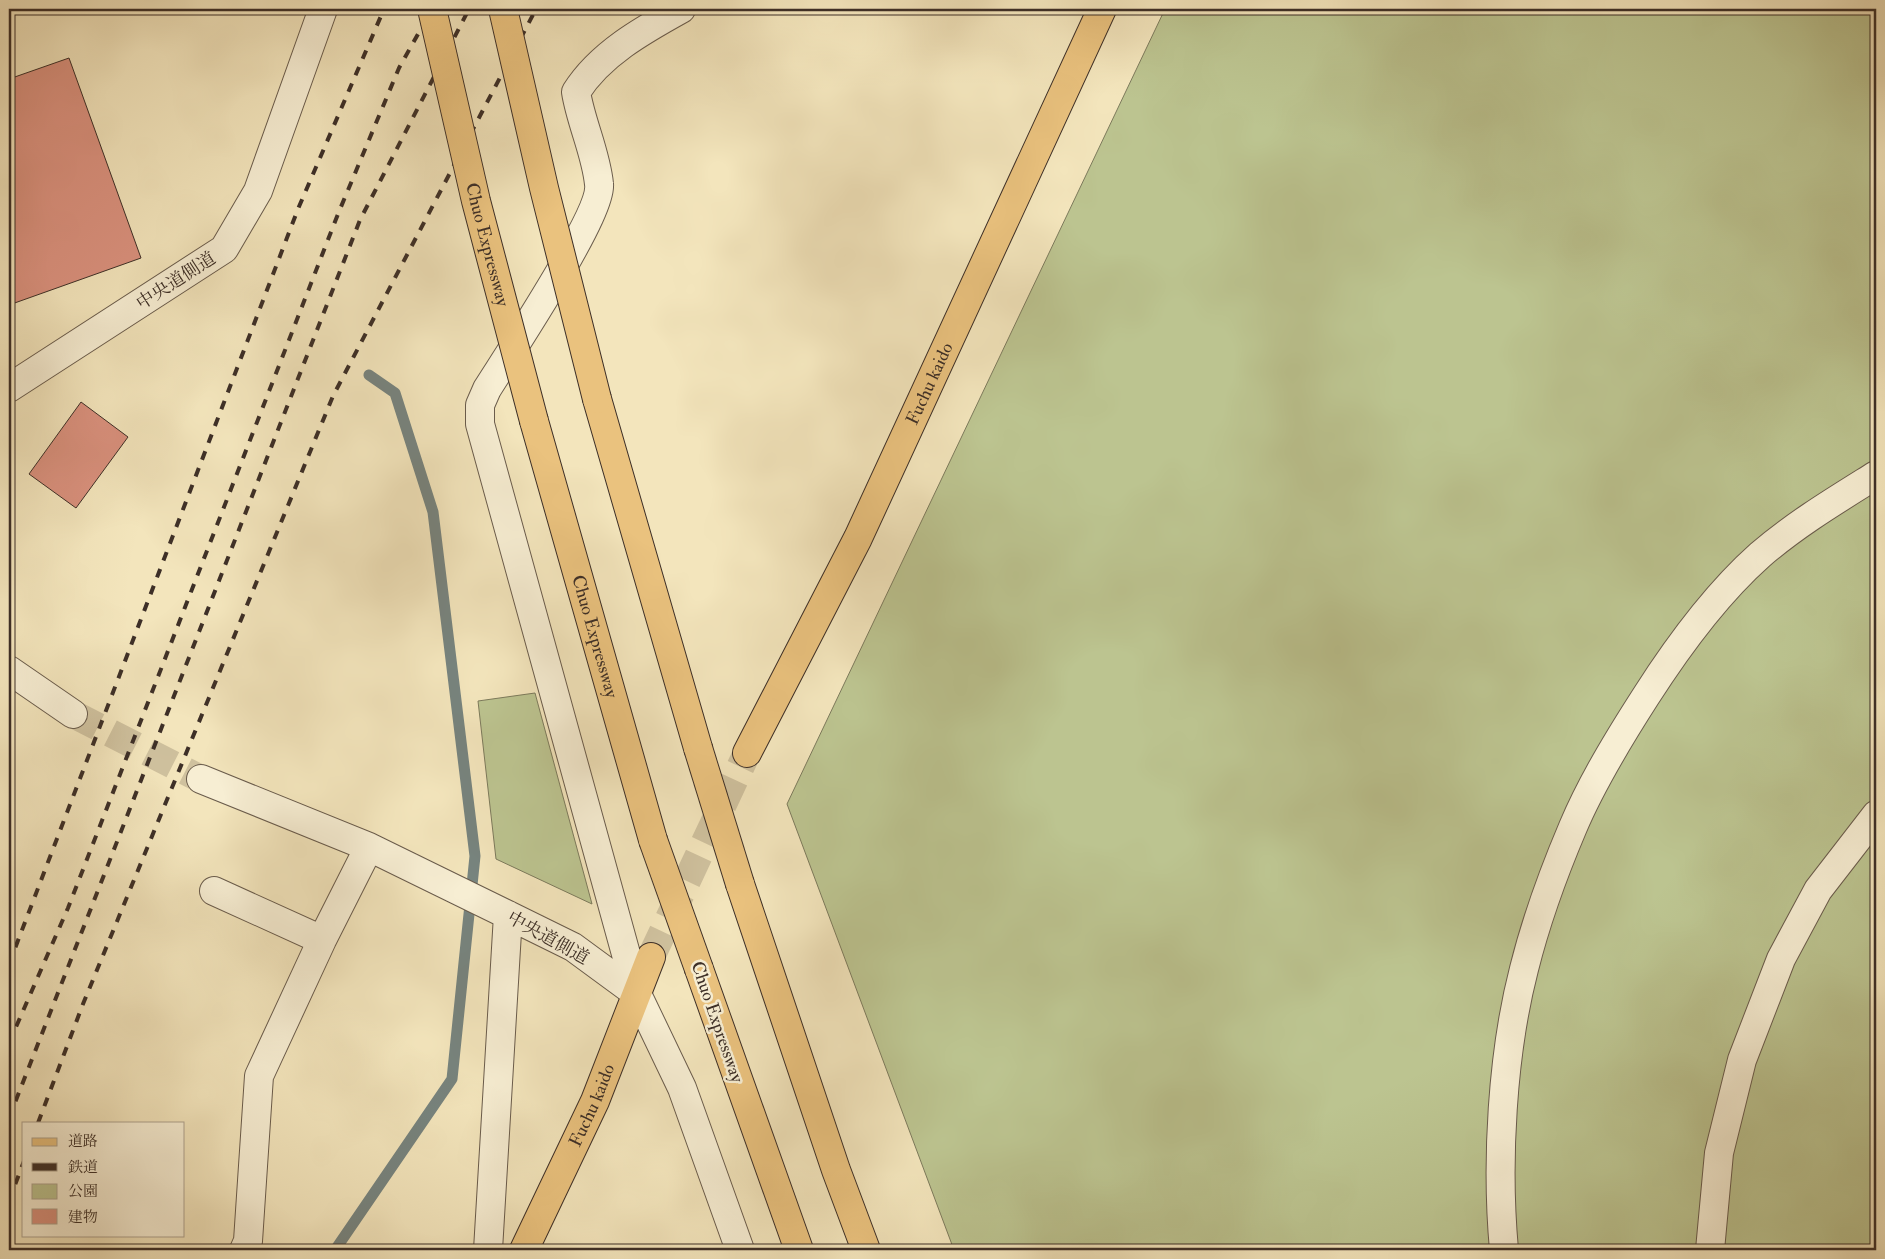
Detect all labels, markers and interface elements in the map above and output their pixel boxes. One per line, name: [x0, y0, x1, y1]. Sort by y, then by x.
street label: Chuo Expressway: [461, 180, 515, 310]
street label: 中央道側道: [132, 247, 220, 315]
street label: Fuchu kaido: [900, 339, 958, 428]
street label: Chuo Expressway: [567, 572, 624, 702]
street label: 中央道側道: [503, 906, 593, 970]
street label: Chuo Expressway: [685, 958, 749, 1087]
street label: Fuchu kaido: [564, 1060, 620, 1150]
legend: [22, 1122, 185, 1236]
text: 道路: [68, 1132, 98, 1151]
text: 鉄道: [68, 1158, 98, 1177]
text: 公園: [68, 1182, 98, 1201]
text: 建物: [68, 1208, 98, 1227]

